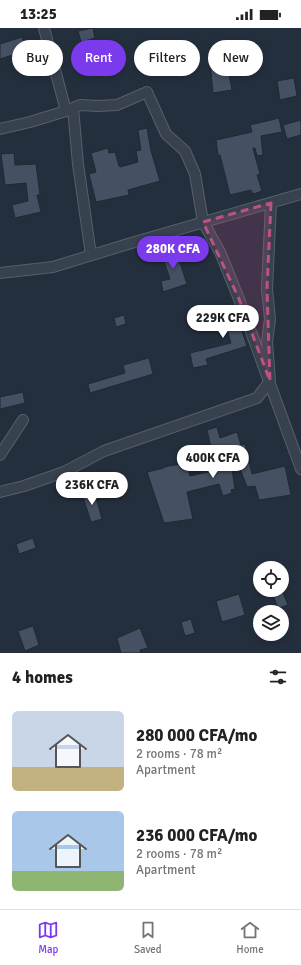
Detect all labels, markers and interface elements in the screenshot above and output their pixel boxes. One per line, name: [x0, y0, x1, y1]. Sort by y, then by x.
text: 13:25: [20, 5, 57, 23]
chip: Buy: [12, 40, 63, 76]
chip: Rent: [71, 40, 126, 76]
chip: Filters: [134, 40, 200, 76]
chip: New: [208, 40, 263, 76]
pin: 280K CFA: [132, 236, 214, 270]
text: 280K CFA: [146, 241, 200, 257]
pin: 229K CFA: [182, 305, 264, 339]
text: 229K CFA: [196, 310, 250, 326]
pin: 400K CFA: [172, 445, 254, 479]
text: 400K CFA: [186, 450, 240, 466]
pin: 236K CFA: [51, 472, 133, 506]
text: 236K CFA: [65, 477, 119, 493]
map controls: [253, 561, 289, 641]
button: locate: [253, 561, 289, 597]
button: layers: [253, 605, 289, 641]
icon: filters: [267, 666, 289, 688]
text: 4 homes: [12, 667, 73, 688]
text: 280 000 CFA/mo: [136, 725, 257, 746]
icon: home: [44, 727, 92, 775]
text: 2 rooms · 78 m²: [136, 746, 222, 762]
text: Apartment: [136, 762, 196, 778]
text: 236 000 CFA/mo: [136, 825, 257, 846]
icon: home: [44, 827, 92, 875]
text: 2 rooms · 78 m²: [136, 846, 222, 862]
text: Apartment: [136, 862, 196, 878]
tab: Map: [37, 919, 59, 956]
tab: Saved: [134, 919, 162, 956]
tab: Home: [236, 919, 264, 956]

